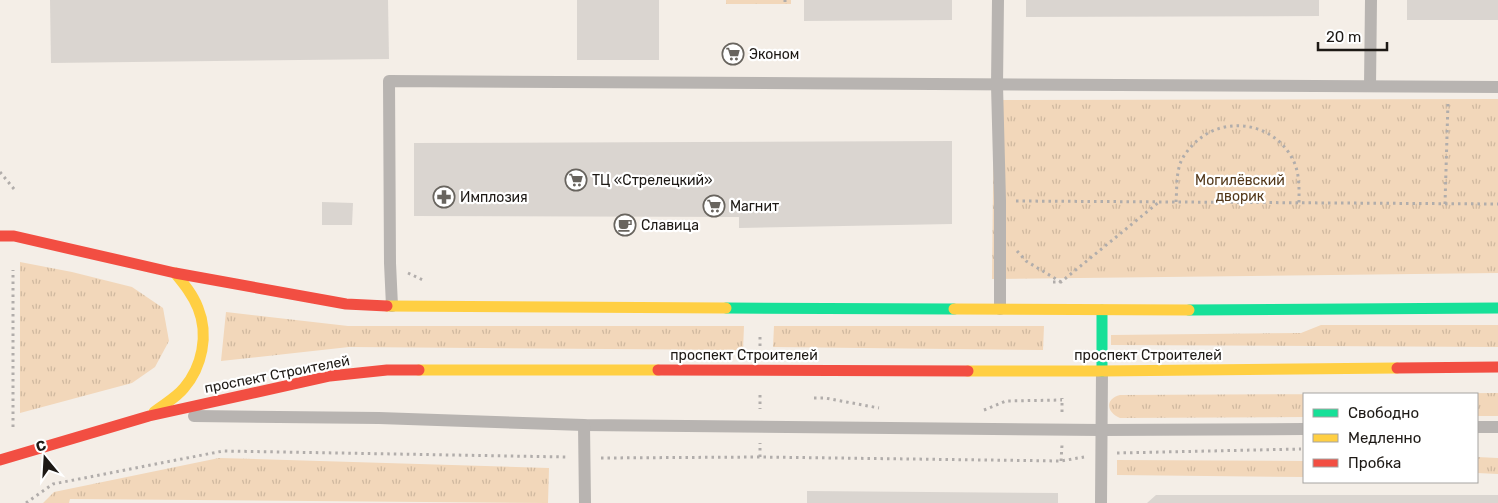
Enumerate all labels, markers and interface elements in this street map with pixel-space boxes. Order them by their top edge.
scale bar [1318,20,1387,52]
text: 20 m [1326,28,1361,46]
supermarket icon: Эконом [721,42,745,66]
place label: Эконом [749,46,799,63]
supermarket icon: ТЦ «Стрелецкий» [564,168,588,192]
place label: ТЦ «Стрелецкий» [592,172,713,189]
park label: Могилёвский дворик [1195,172,1285,205]
pharmacy icon: Имплозия [432,185,456,209]
place label: Имплозия [460,189,528,206]
supermarket icon: Магнит [702,194,726,218]
place label: Магнит [730,198,779,215]
cafe icon: Славица [613,213,637,237]
place label: Славица [641,217,699,234]
street label: проспект Строителей [670,347,818,364]
street label: проспект Строителей [1074,347,1222,364]
street label: проспект Строителей [203,352,351,397]
legend [1303,393,1478,483]
text: Свободно [1348,404,1419,422]
text: Медленно [1348,429,1421,447]
north arrow [20,433,70,483]
text: С [34,436,49,456]
text: Пробка [1348,454,1401,472]

